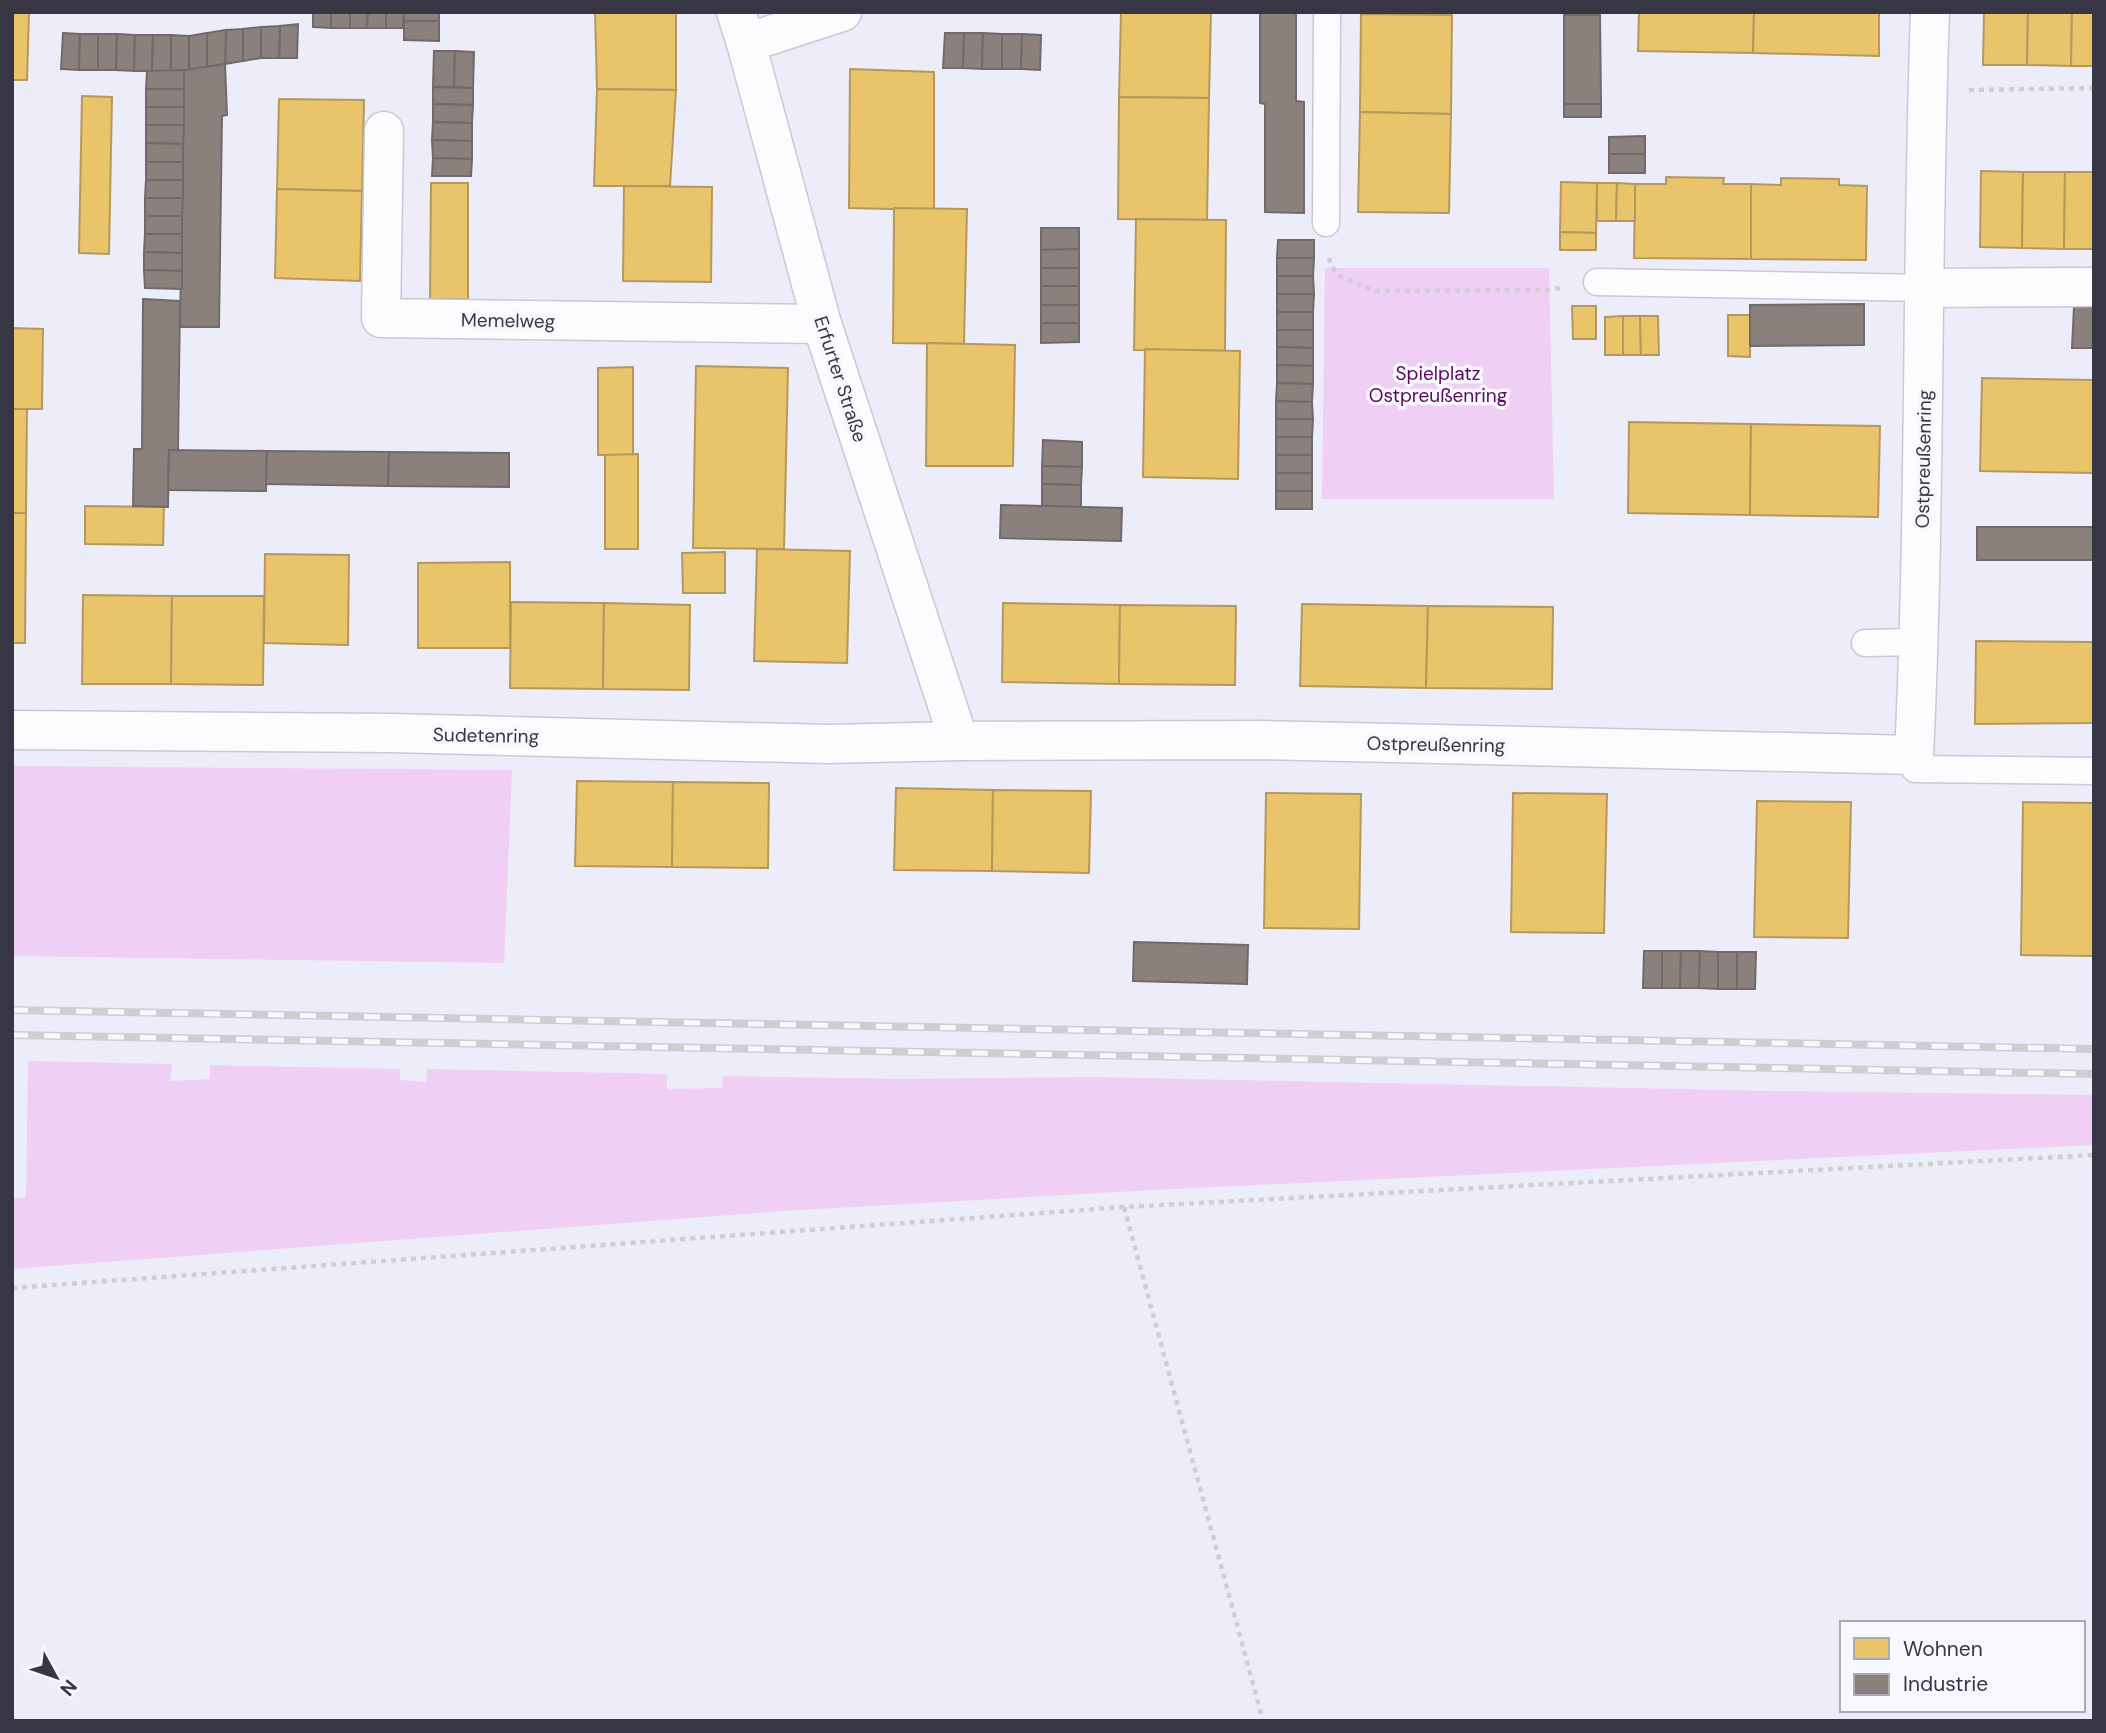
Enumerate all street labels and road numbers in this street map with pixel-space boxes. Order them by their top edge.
street label: Memelweg [461,307,556,334]
street label: Erfurter Straße [808,313,873,445]
street label: Ostpreußenring [1910,389,1937,529]
street label: Sudetenring [433,722,540,749]
street label: Ostpreußenring [1366,731,1506,758]

